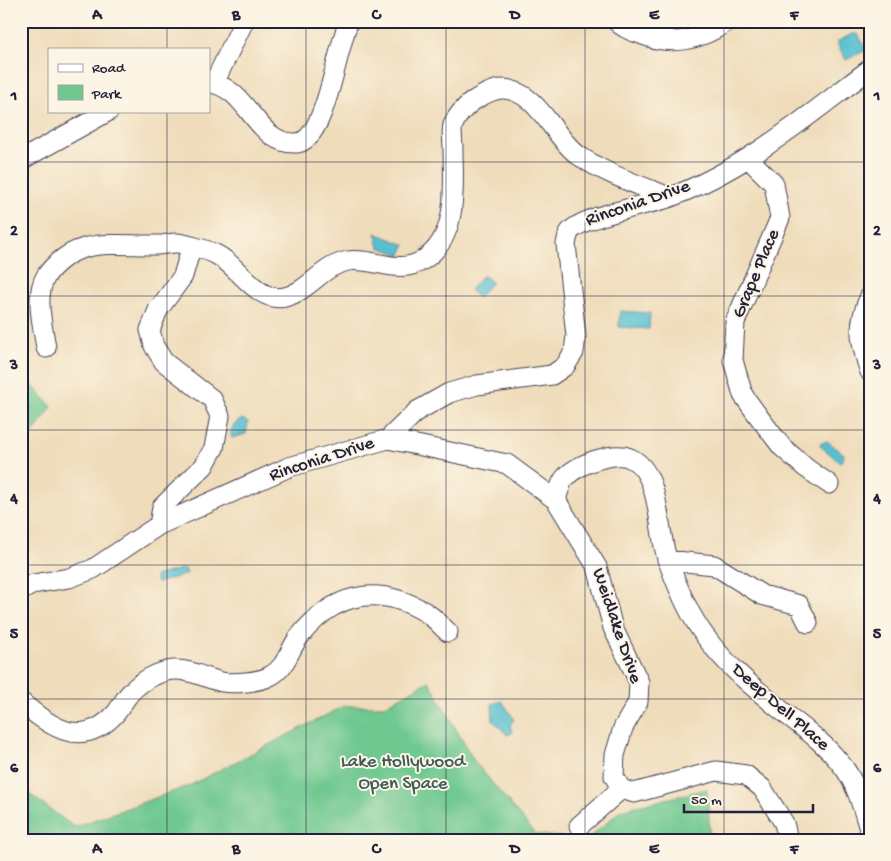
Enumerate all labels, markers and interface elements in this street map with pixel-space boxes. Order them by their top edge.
text: A [91,7,103,26]
text: B [231,7,241,26]
text: C [371,7,382,26]
text: D [508,7,521,26]
text: E [649,7,660,26]
text: F [789,7,800,26]
legend [48,48,210,112]
text: Road [92,60,126,78]
text: Park [91,86,122,104]
text: 1 [10,88,17,107]
text: 1 [873,88,880,107]
street label: Rinconia Drive [583,175,693,233]
text: 2 [10,223,18,242]
text: 2 [873,223,881,242]
street label: Grape Place [728,226,786,322]
text: 3 [9,357,18,376]
text: 3 [872,357,881,376]
street label: Rinconia Drive [267,432,378,488]
text: 4 [9,491,18,510]
text: 4 [872,491,881,510]
street label: Weidlake Drive [586,565,646,687]
text: 5 [10,626,19,645]
text: 5 [873,626,882,645]
street label: Deep Dell Place [725,658,834,757]
park label: Lake Hollywood Open Space [341,751,467,796]
text: 6 [10,760,19,779]
text: 6 [873,760,882,779]
scale bar [684,781,812,813]
text: 50 m [691,792,722,810]
text: A [91,841,103,860]
text: B [231,841,241,860]
text: C [371,841,382,860]
text: D [508,841,521,860]
text: E [649,841,660,860]
text: F [789,841,800,860]

